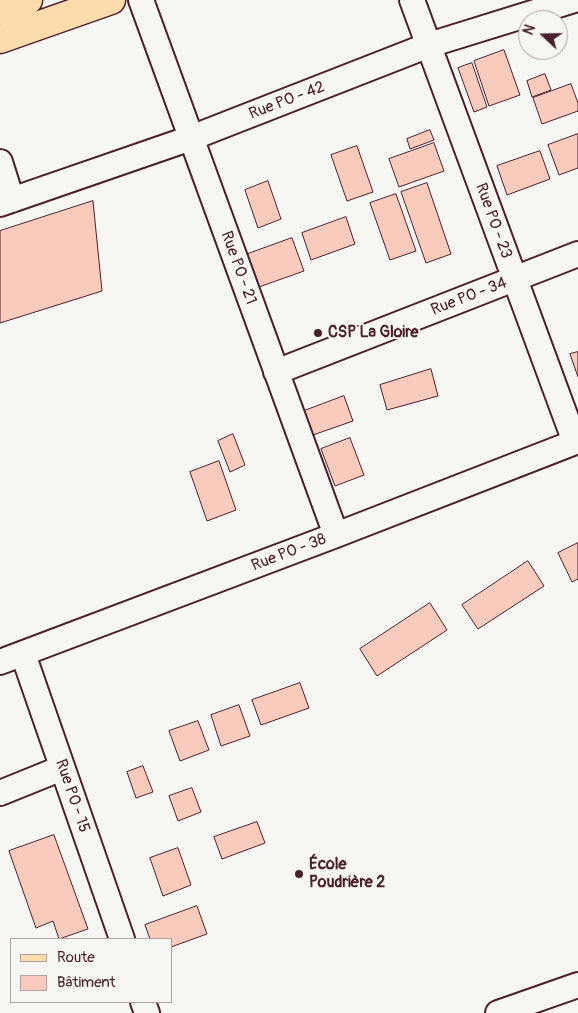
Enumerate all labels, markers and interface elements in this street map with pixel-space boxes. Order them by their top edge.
north arrow [518,10,568,60]
text: N [520,22,539,37]
street label: Rue PO - 42 [246,78,328,124]
street label: Rue PO - 23 [471,181,515,261]
street label: Rue PO - 21 [216,229,260,307]
street label: Rue PO - 34 [428,274,510,320]
place label: CSP La Gloire [328,323,418,343]
marker: CSP La Gloire [312,327,324,339]
street label: Rue PO - 38 [249,530,329,576]
street label: Rue PO - 15 [50,757,94,835]
place label: École Poudrière 2 [309,855,385,893]
marker: École Poudrière 2 [293,868,305,880]
legend [10,938,172,1003]
text: Route [57,948,95,967]
text: Bâtiment [57,973,116,992]

